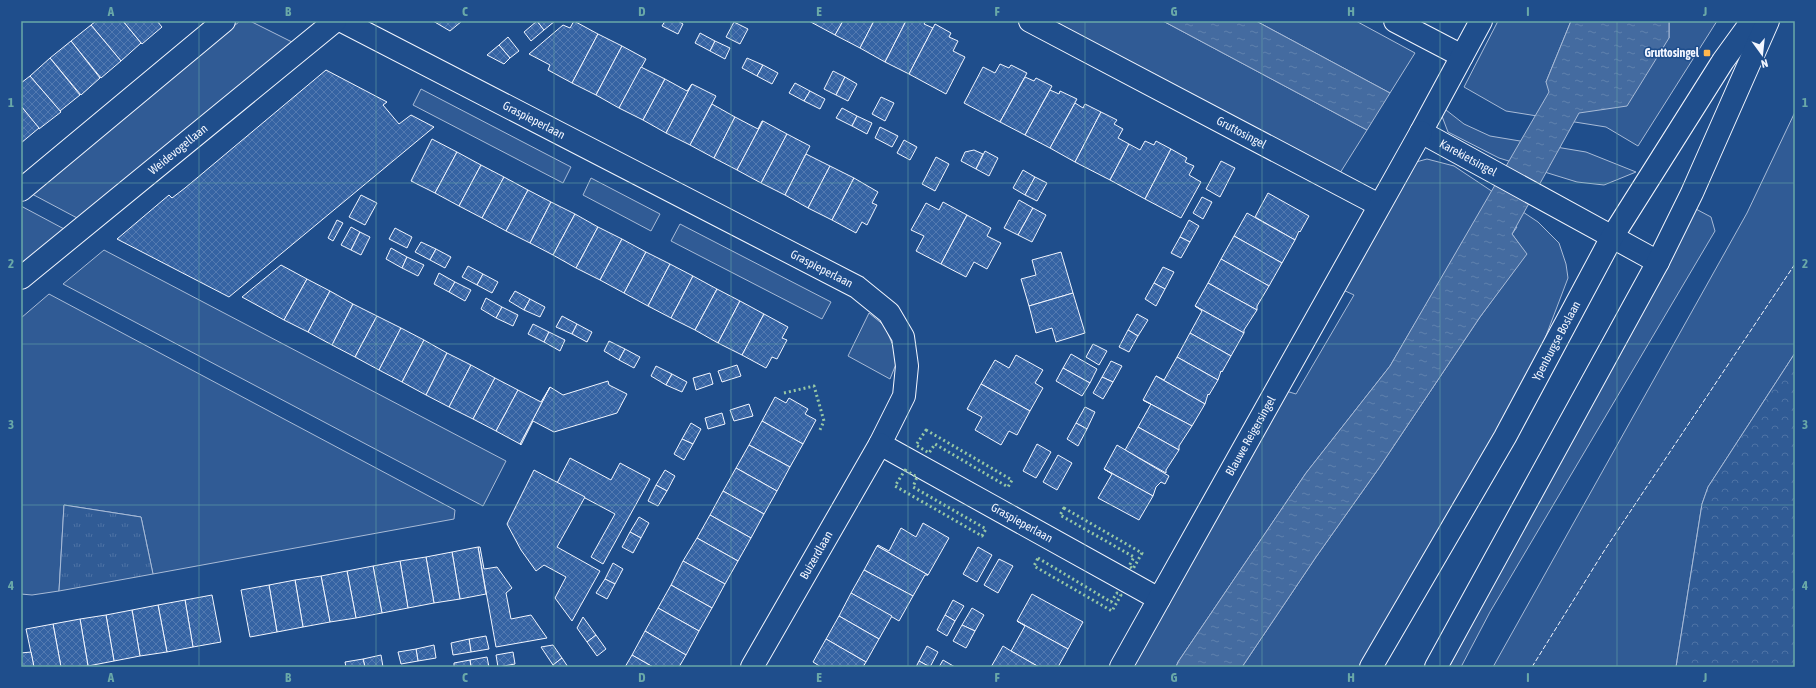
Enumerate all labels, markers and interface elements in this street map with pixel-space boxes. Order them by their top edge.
text: A [107,4,115,19]
text: B [285,4,292,19]
text: C [462,4,468,19]
text: D [638,4,646,19]
text: E [816,4,822,19]
text: F [994,4,1000,19]
text: G [1171,4,1178,19]
text: H [1347,4,1355,19]
text: I [1526,4,1530,19]
text: J [1702,4,1707,19]
north arrow [1742,34,1782,74]
place label: Gruttosingel [1645,46,1700,60]
marker: Gruttosingel [1702,48,1712,58]
text: N [1760,57,1769,70]
text: 1 [8,95,14,110]
text: 1 [1802,95,1808,110]
street label: Graspieperlaan [500,98,567,142]
street label: Gruttosingel [1214,114,1270,152]
street label: Weidevogellaan [146,121,210,178]
street label: Karekietsingel [1437,137,1500,180]
street label: Graspieperlaan [788,247,855,291]
text: 2 [8,256,14,271]
text: 2 [1802,256,1808,271]
street label: Ypenburgse Boslaan [1529,299,1583,384]
street label: Blauwe Reigersingel [1223,393,1279,478]
text: 3 [8,417,14,432]
text: 3 [1802,417,1808,432]
street label: Graspieperlaan [989,500,1055,546]
street label: Buizerdlaan [797,528,836,582]
text: 4 [7,578,14,593]
text: 4 [1801,578,1808,593]
text: A [107,670,115,685]
text: B [285,670,292,685]
text: C [462,670,468,685]
text: D [638,670,646,685]
text: E [816,670,822,685]
text: F [994,670,1000,685]
text: G [1171,670,1178,685]
text: H [1347,670,1355,685]
text: I [1526,670,1530,685]
text: J [1702,670,1707,685]

